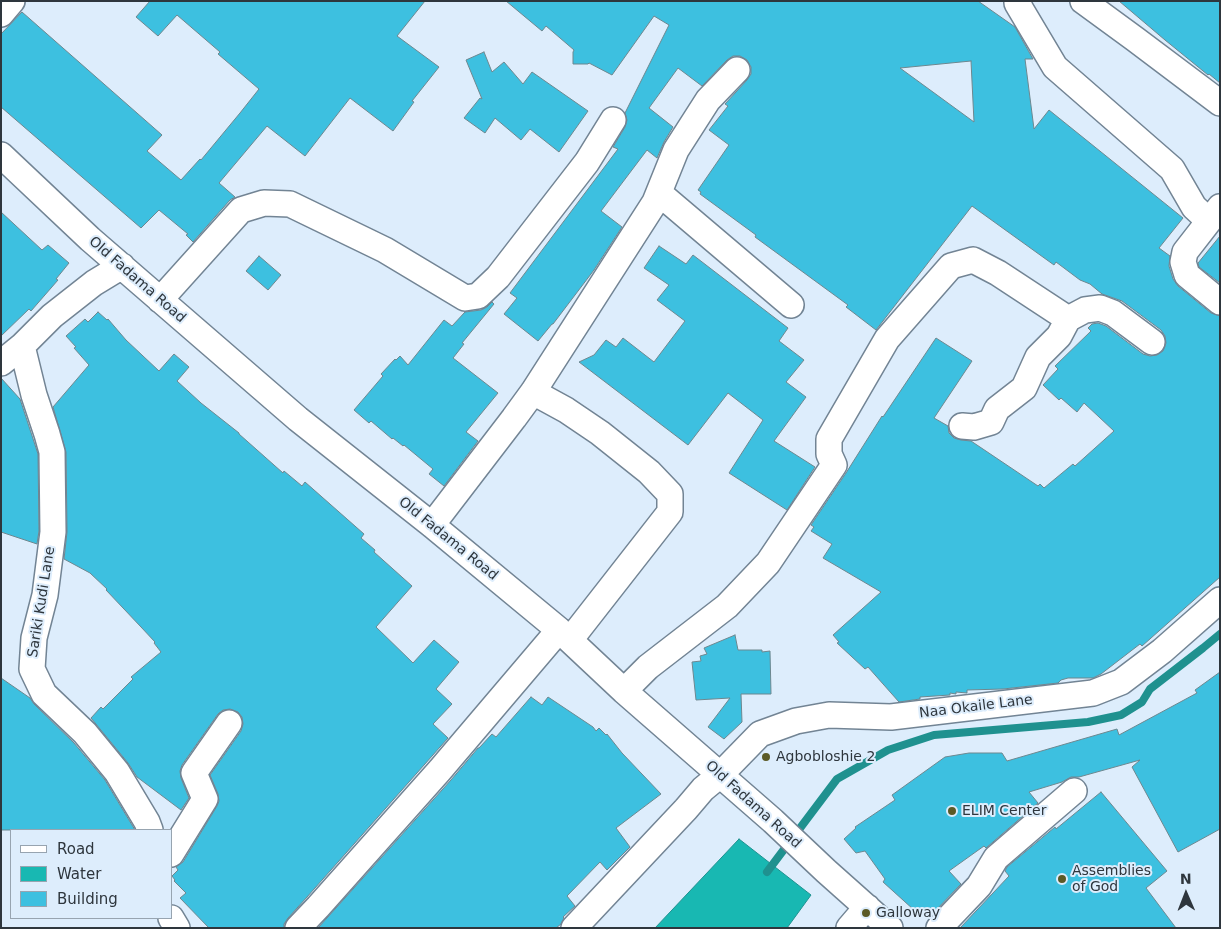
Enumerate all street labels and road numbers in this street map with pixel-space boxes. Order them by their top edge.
street label: Old Fadama Road [85,233,189,327]
street label: Old Fadama Road [395,494,501,584]
street label: Sariki Kudi Lane [25,545,59,659]
street label: Naa Okaile Lane [918,692,1034,722]
street label: Old Fadama Road [702,758,804,852]

